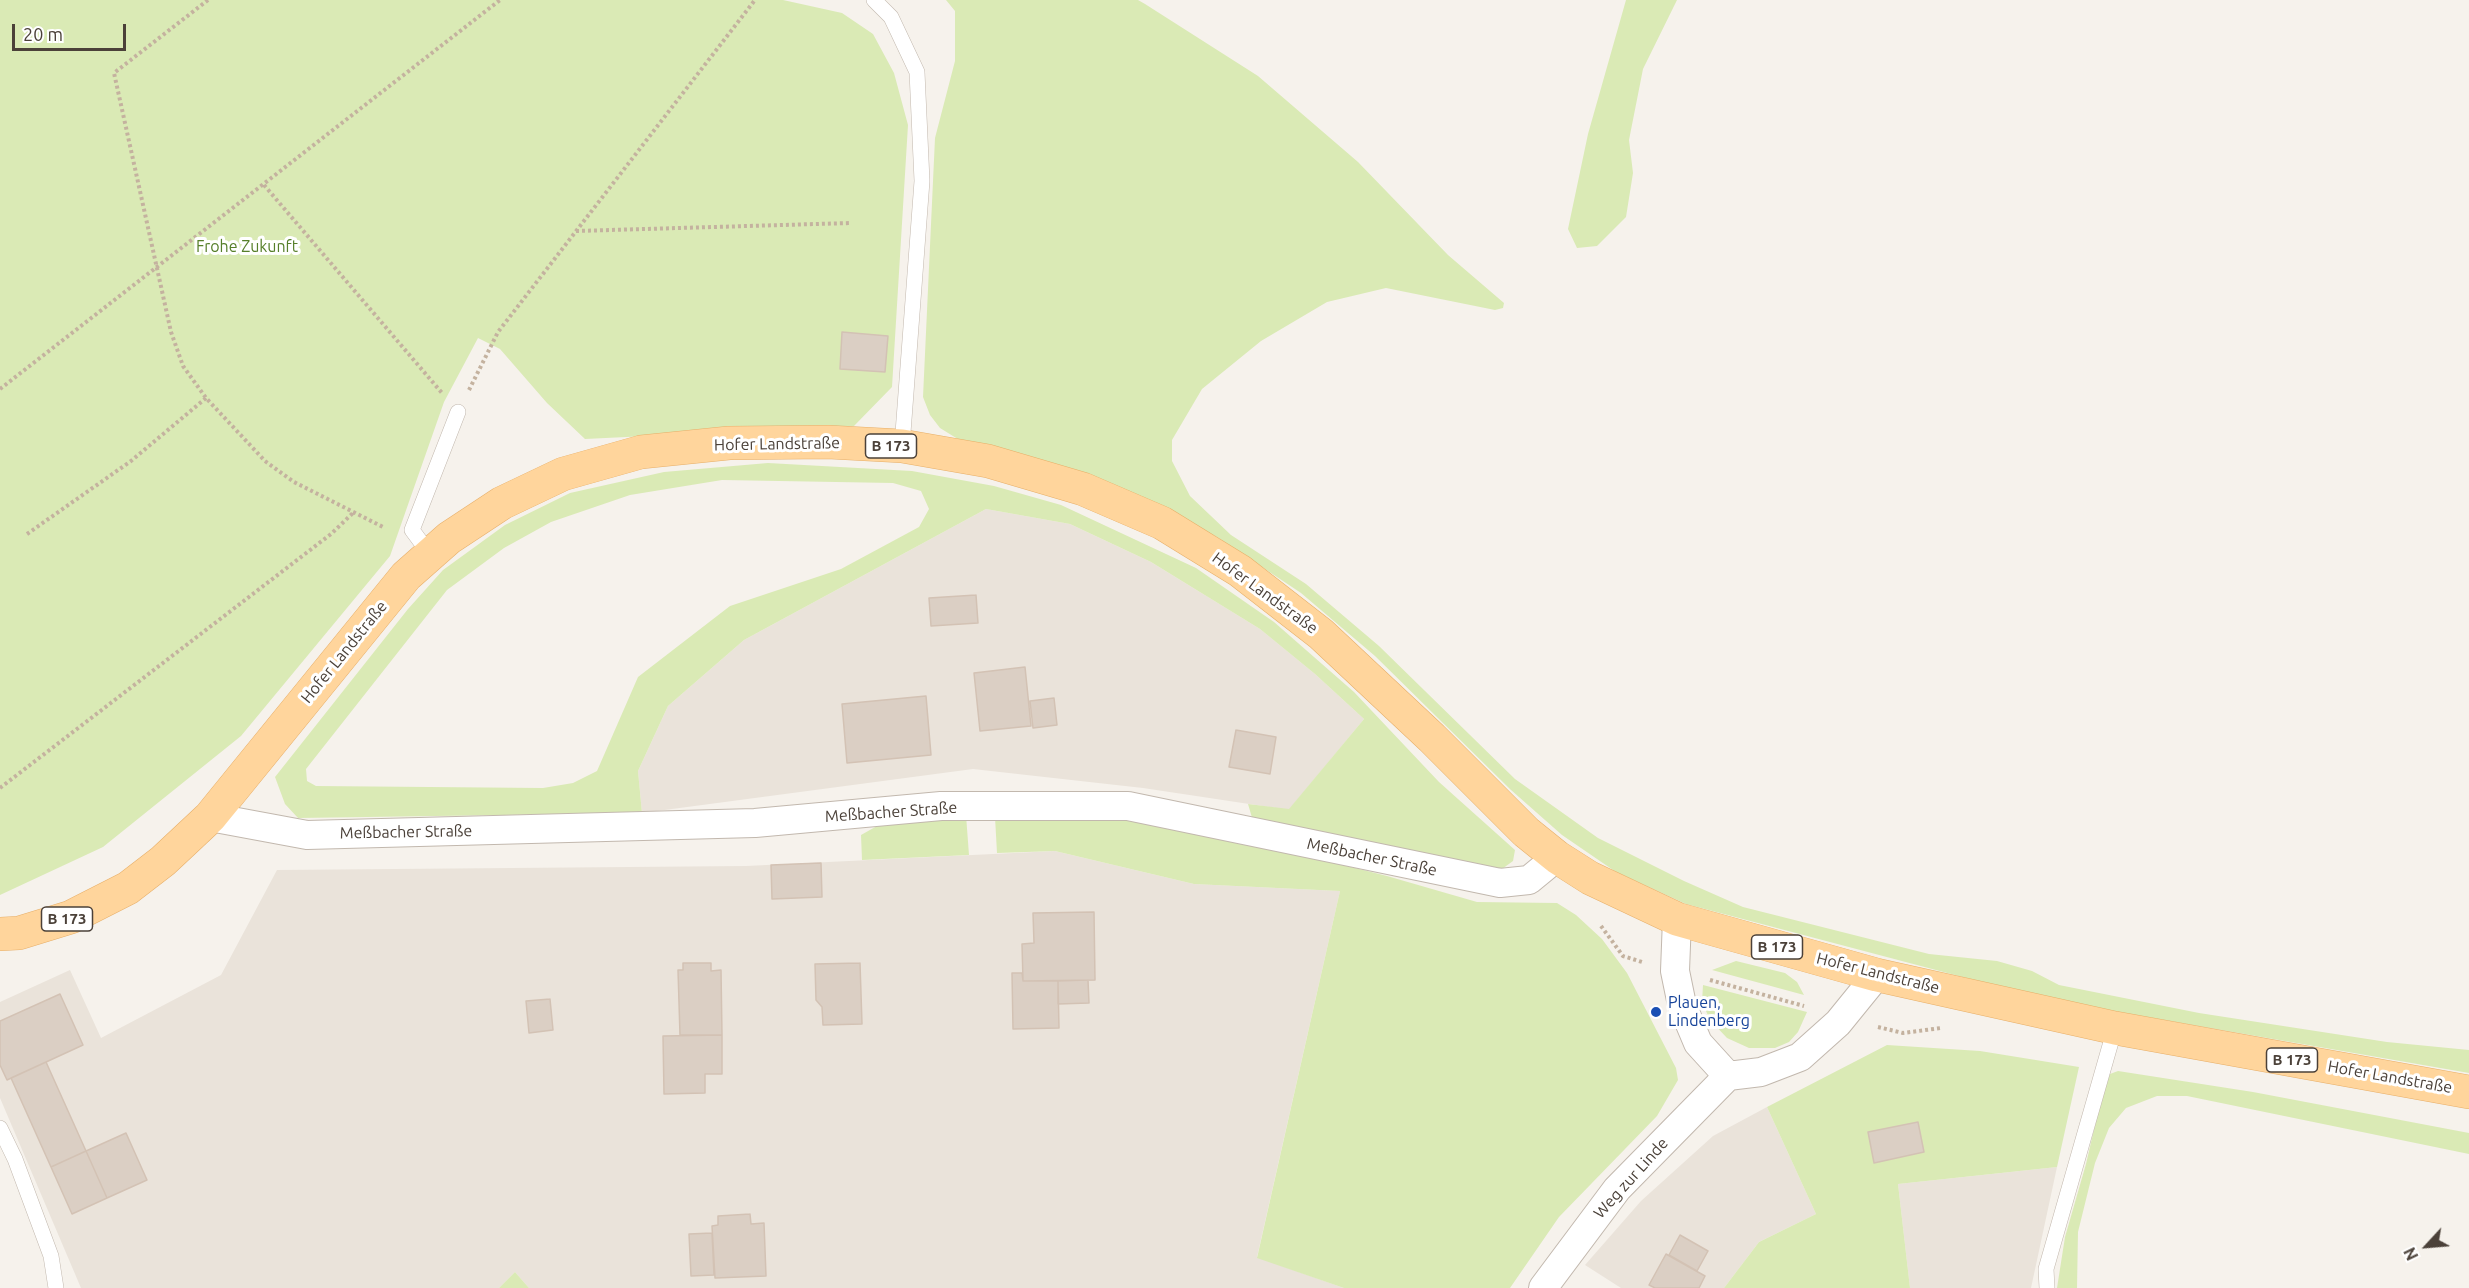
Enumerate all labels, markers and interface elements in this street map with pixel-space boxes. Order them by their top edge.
scale bar [15,12,129,50]
text: 20 m [23,24,63,44]
park label: Frohe Zukunft [196,237,298,257]
street label: Hofer Landstraße [714,433,840,455]
road number: B 173 [866,434,916,458]
street label: Hofer Landstraße [1208,548,1322,638]
street label: Hofer Landstraße [297,597,391,707]
street label: Meßbacher Straße [824,798,958,826]
street label: Meßbacher Straße [340,821,472,843]
street label: Meßbacher Straße [1305,834,1439,880]
road number: B 173 [42,907,92,931]
road number: B 173 [1752,935,1802,959]
street label: Hofer Landstraße [1815,948,1941,998]
place label: Plauen, Lindenberg [1668,993,1750,1031]
marker: Plauen, Lindenberg [1649,1005,1663,1019]
road number: B 173 [2266,1048,2318,1072]
street label: Hofer Landstraße [2326,1057,2454,1097]
street label: Weg zur Linde [1590,1134,1672,1222]
north arrow [2397,1216,2457,1276]
text: N [2400,1245,2422,1263]

